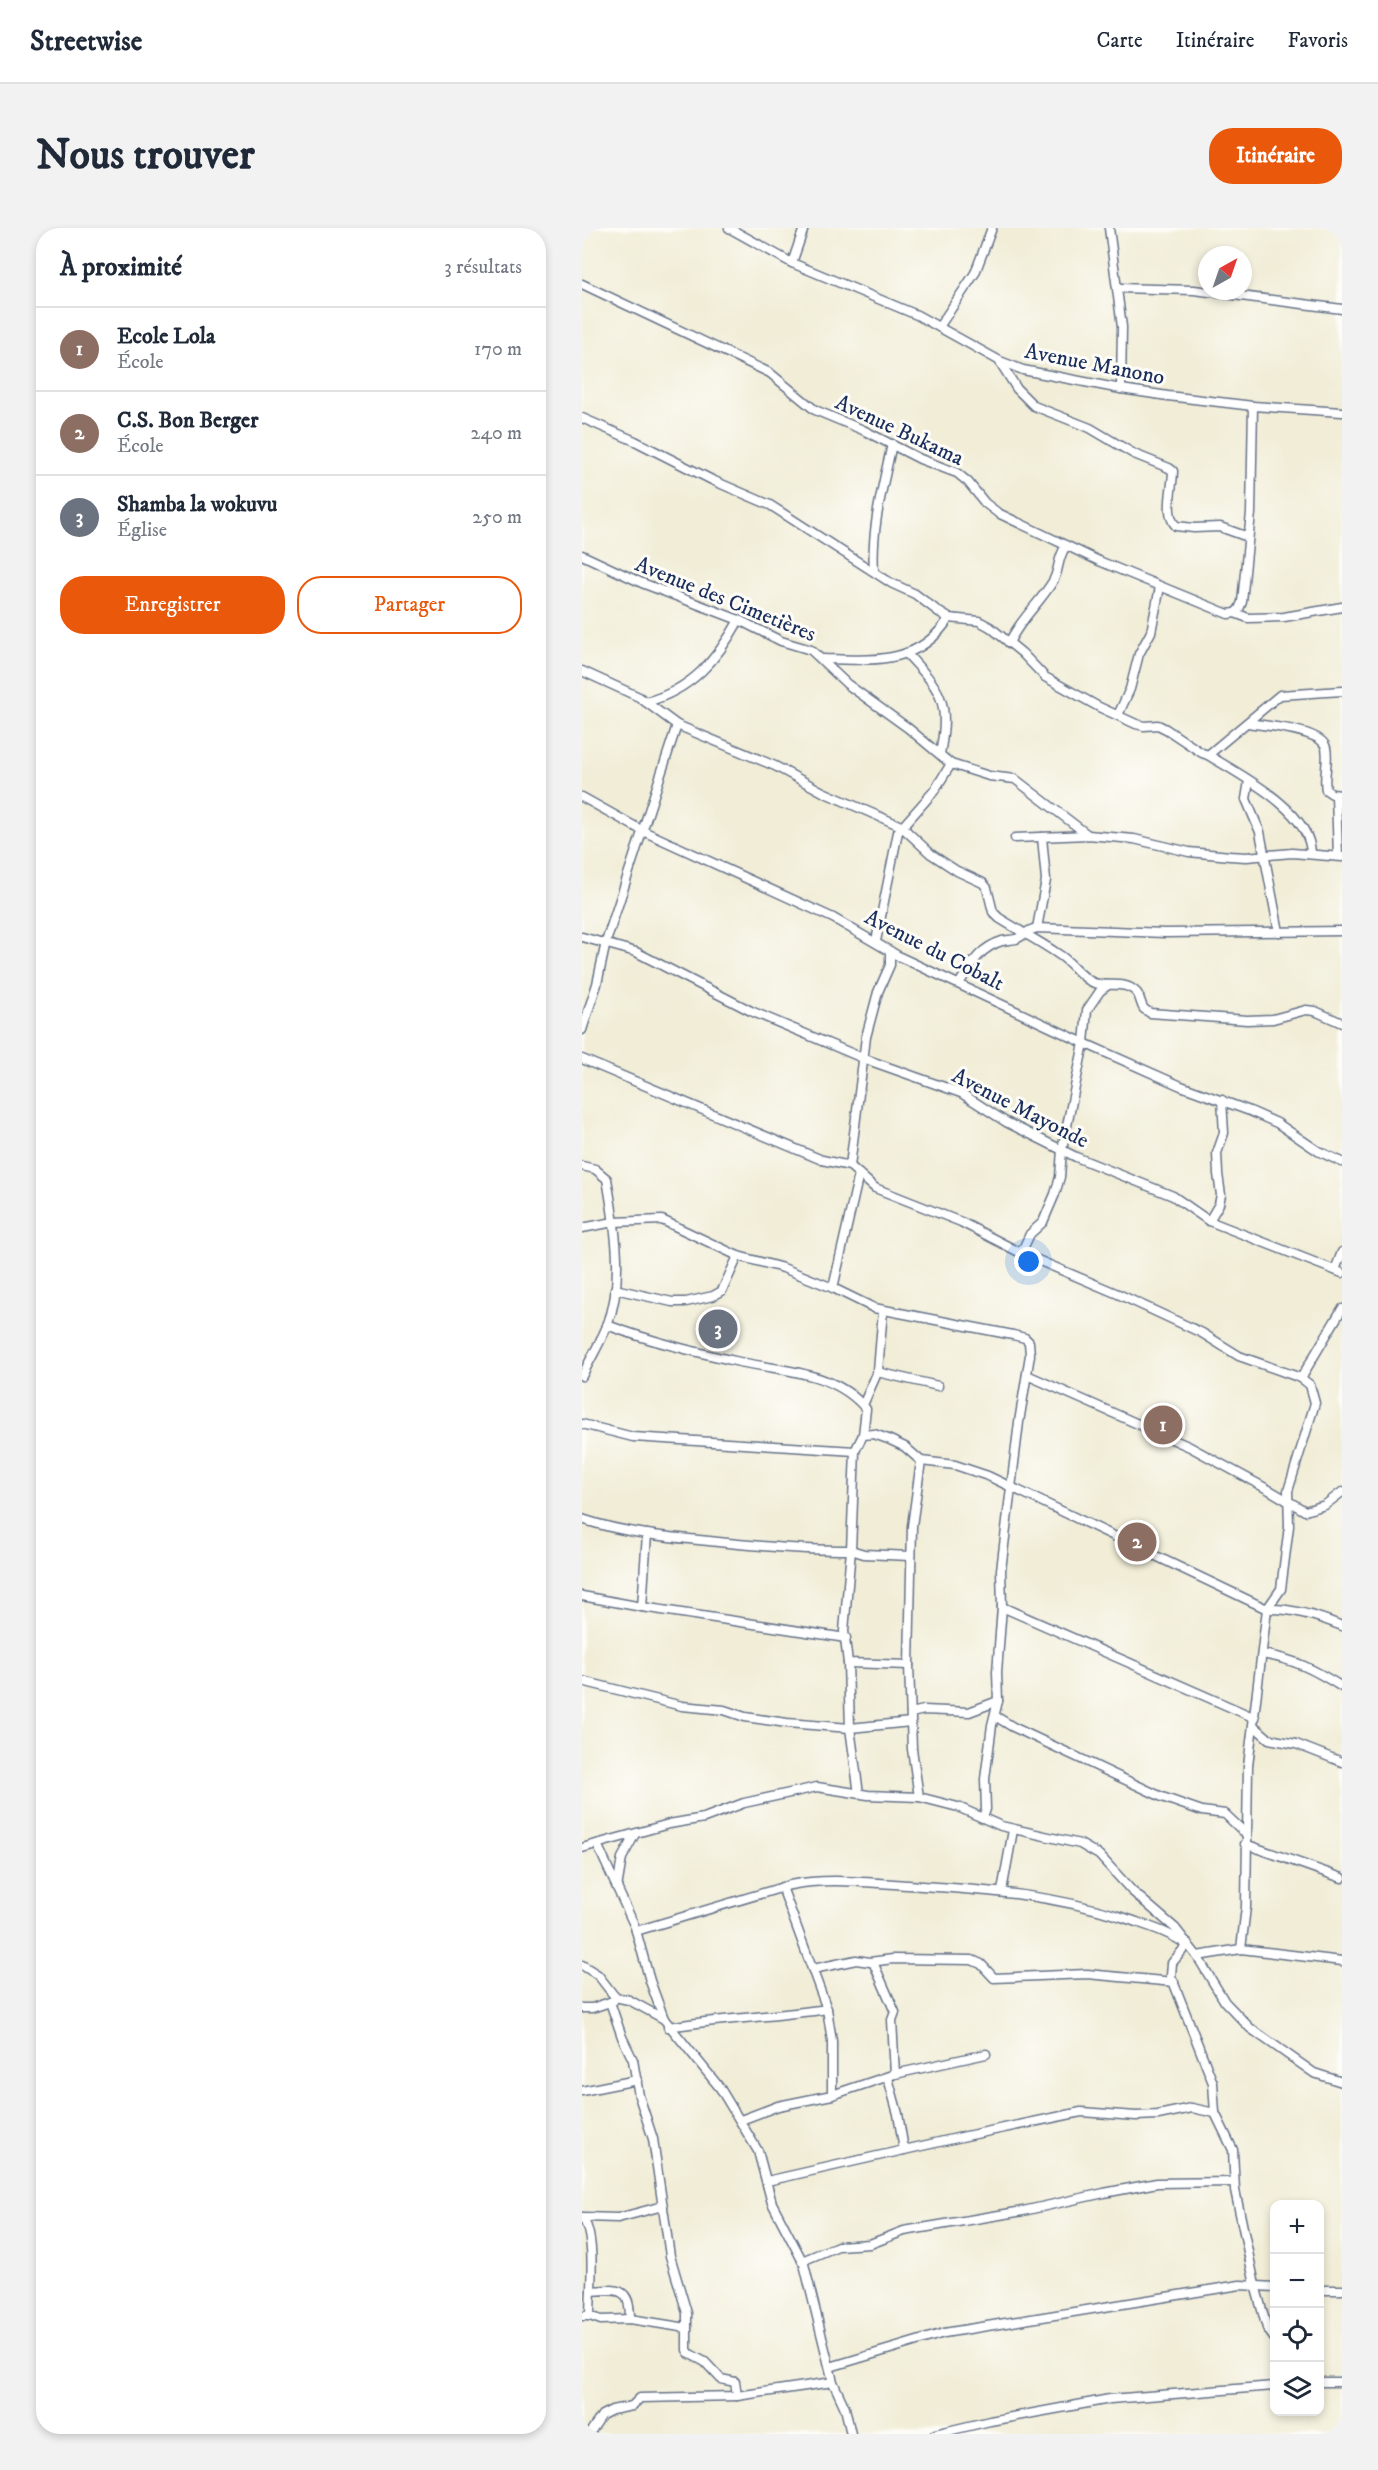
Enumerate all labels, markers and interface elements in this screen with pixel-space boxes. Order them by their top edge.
text: Streetwise [30,24,142,59]
text: Carte [1097,28,1143,54]
text: Itinéraire [1176,28,1254,54]
text: Favoris [1287,28,1348,54]
button: Itinéraire [1209,128,1342,184]
text: Nous trouver [36,130,255,182]
north arrow [1198,246,1252,300]
text: À proximité [60,251,182,284]
text: 3 résultats [444,255,522,280]
text: Ecole Lola [117,323,215,350]
text: 1 [76,337,83,362]
text: 170 m [474,337,522,362]
street label: Avenue Manono [1023,338,1167,391]
text: École [117,350,164,375]
street label: Avenue Bukama [831,389,969,472]
text: C.S. Bon Berger [117,407,258,434]
text: 2 [75,421,84,446]
text: 240 m [471,421,522,446]
text: École [117,434,164,459]
text: Shamba la wokuvu [117,491,277,518]
text: 3 [76,505,83,530]
text: 250 m [472,505,522,530]
text: Église [117,518,167,543]
street label: Avenue des Cimetières [631,551,820,648]
button: Enregistrer [60,576,285,634]
button: Partager [297,576,522,634]
street label: Avenue du Cobalt [860,904,1009,997]
street label: Avenue Mayonde [947,1062,1093,1154]
your location [1014,1247,1043,1276]
pin: 3 [698,1306,738,1352]
pin: 1 [1144,1402,1182,1448]
pin: 2 [1118,1520,1156,1564]
map controls [1270,2200,1324,2416]
button: + [1270,2200,1324,2254]
button: − [1270,2254,1324,2308]
button: locate [1270,2308,1324,2362]
button: layers [1270,2362,1324,2416]

